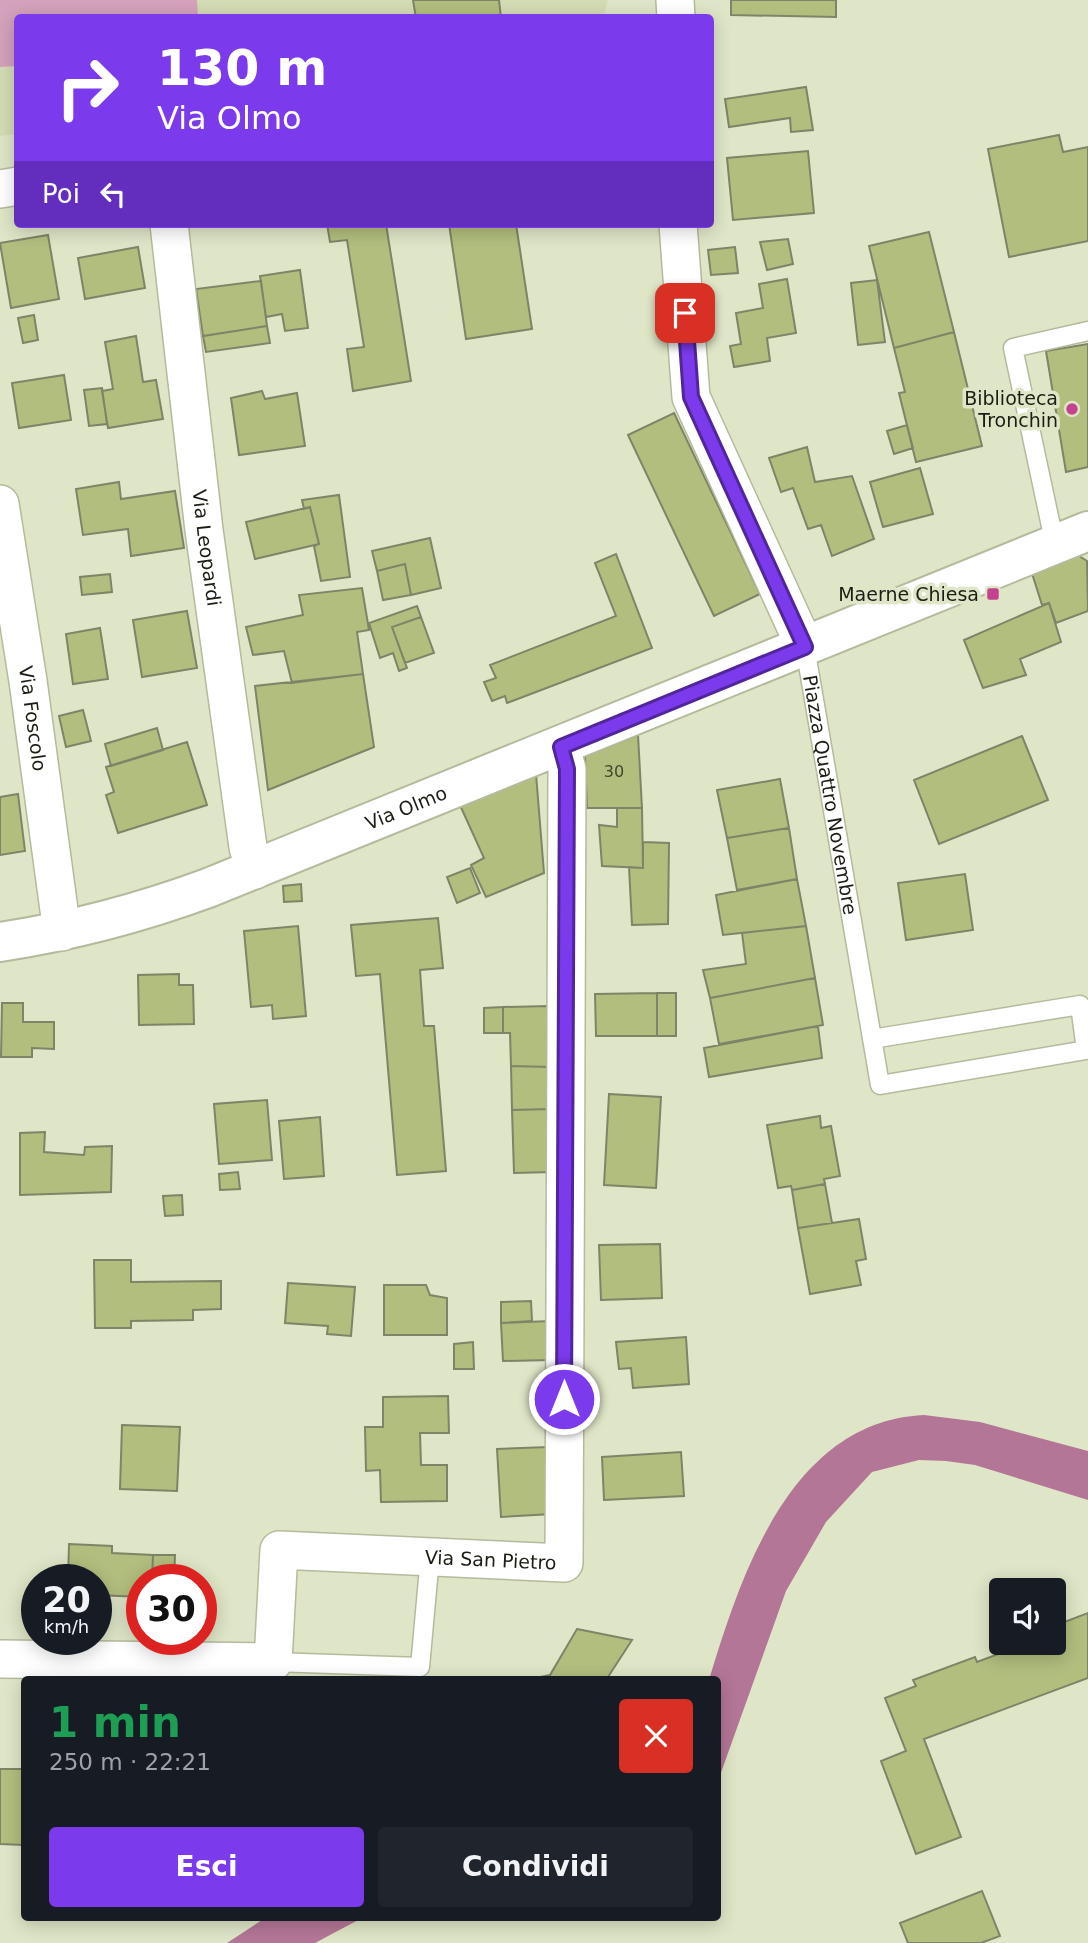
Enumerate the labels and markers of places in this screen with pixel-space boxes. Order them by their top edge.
pin [655,283,715,343]
place label: Biblioteca Tronchin [964,387,1058,431]
marker: Biblioteca Tronchin [1064,401,1080,417]
place label: Maerne Chiesa [838,583,979,605]
marker: Maerne Chiesa [985,586,1001,602]

